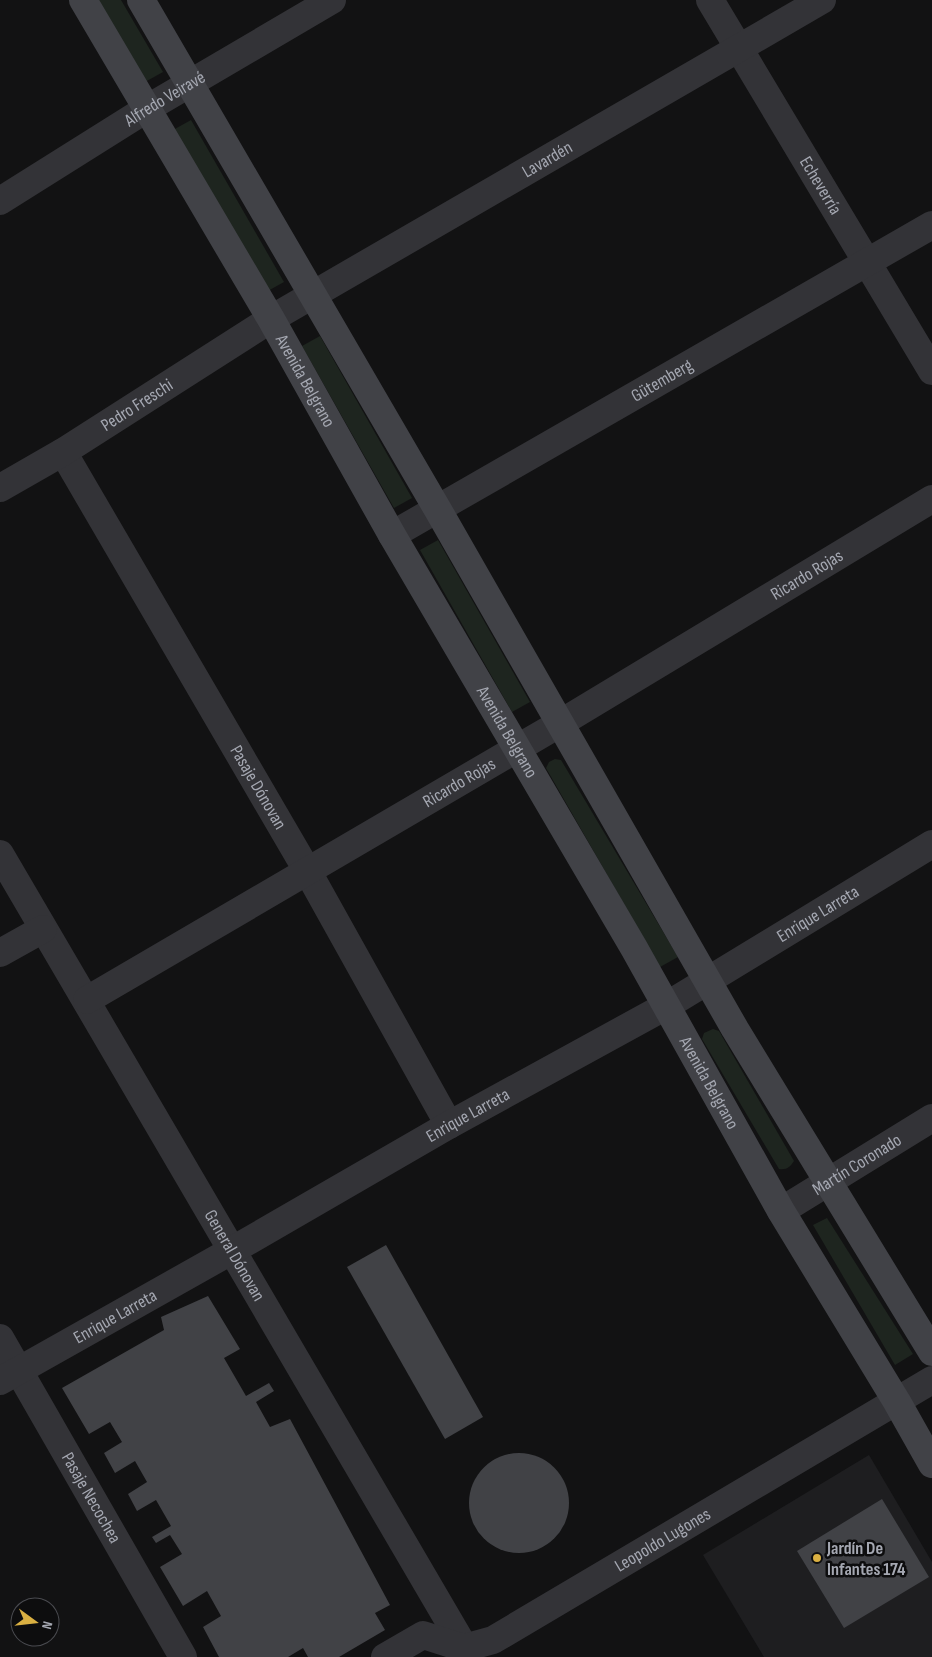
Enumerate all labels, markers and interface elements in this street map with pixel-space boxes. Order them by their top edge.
street label: Alfredo Veiravé [120,66,209,131]
street label: Lavardén [518,136,576,182]
street label: Echeverría [795,152,846,218]
street label: Avenida Belgrano [271,330,340,431]
street label: Gütemberg [627,354,696,406]
street label: Pedro Freschi [97,374,177,436]
street label: Ricardo Rojas [767,545,847,604]
street label: Avenida Belgrano [472,681,542,782]
street label: Pasaje Dónovan [226,741,291,833]
street label: Ricardo Rojas [419,753,499,812]
street label: Enrique Larreta [773,881,863,946]
street label: Avenida Belgrano [675,1032,744,1133]
street label: Enrique Larreta [422,1083,513,1147]
street label: Martín Coronado [808,1129,905,1200]
street label: General Dónovan [200,1206,270,1305]
street label: Enrique Larreta [70,1285,160,1348]
street label: Pasaje Necochea [57,1448,126,1547]
street label: Leopoldo Lugones [611,1503,714,1576]
place label: Jardín De Infantes 174 [826,1538,906,1580]
marker: Jardín De Infantes 174 [811,1552,823,1564]
north arrow [10,1597,60,1647]
text: N [38,1619,56,1631]

